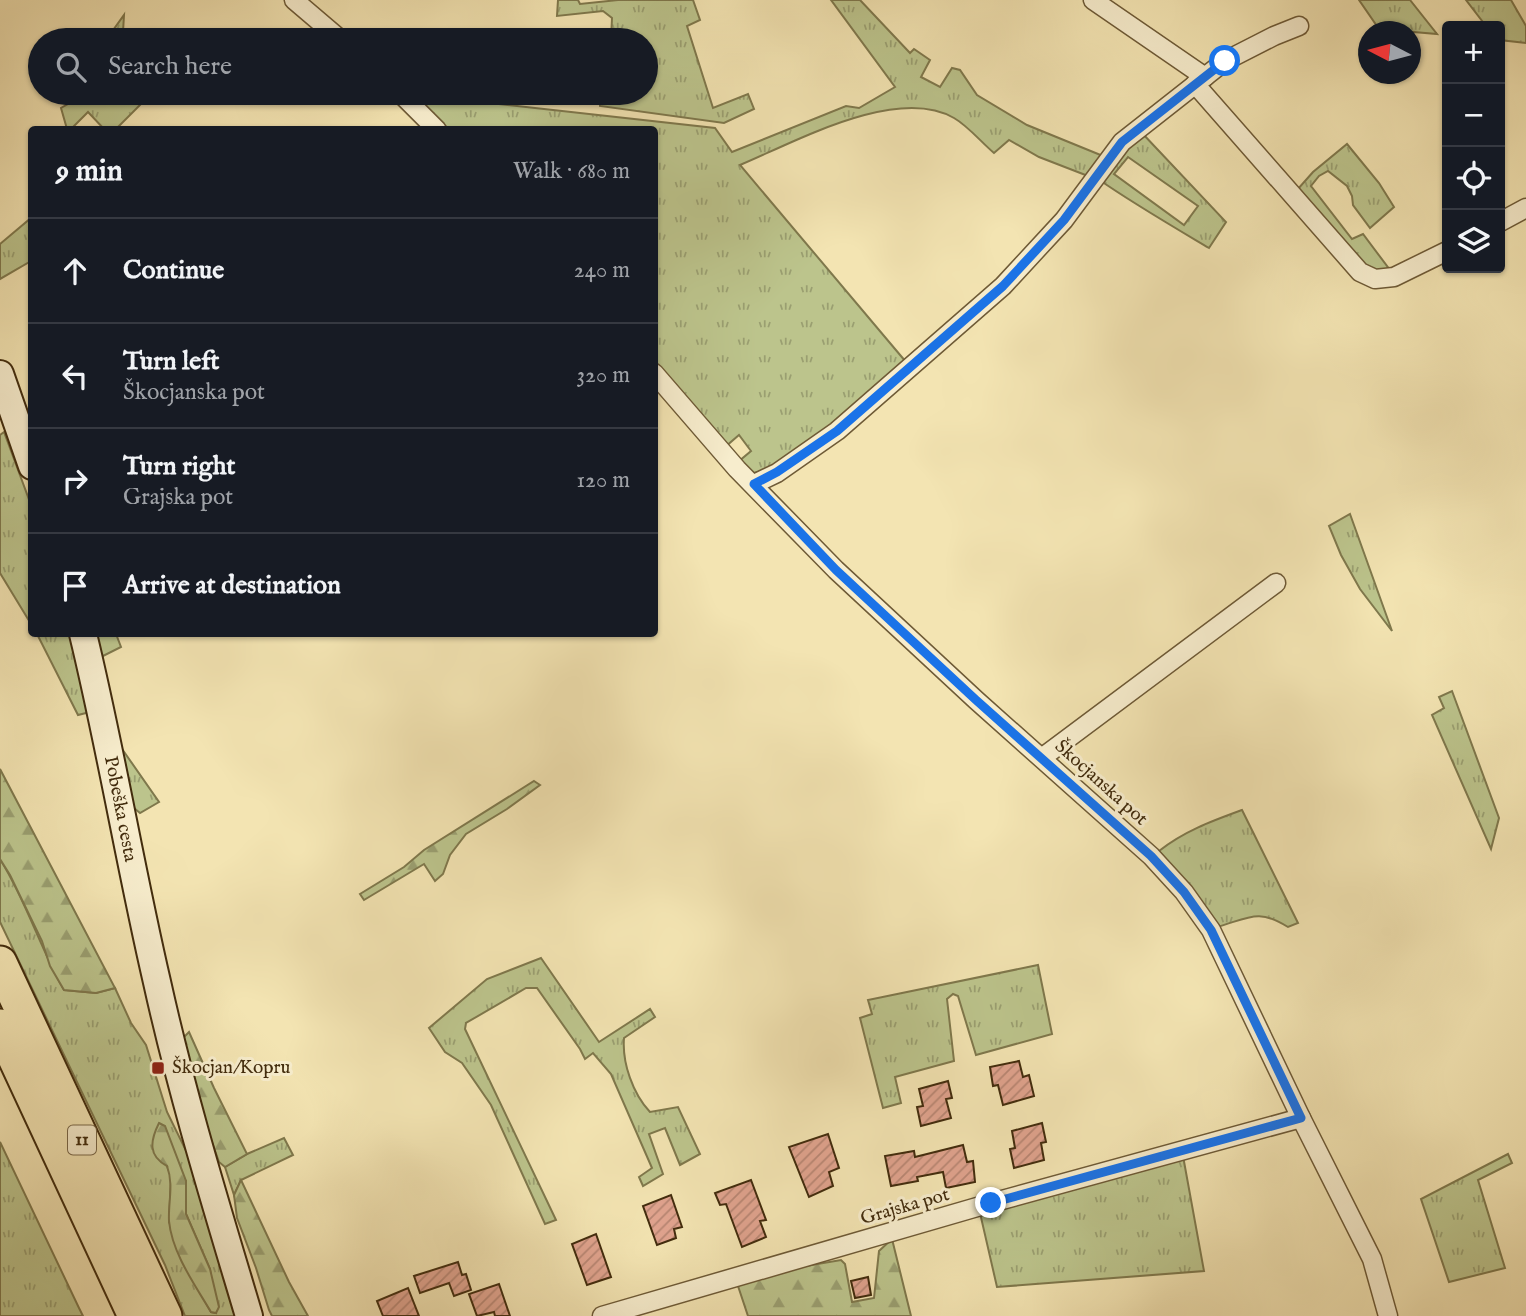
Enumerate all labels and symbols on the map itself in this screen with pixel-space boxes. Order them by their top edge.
north arrow [1358,21,1421,84]
route start [1209,45,1240,76]
street label: Škocjanska pot [1049,734,1154,831]
street label: Pobeška cesta [98,754,142,865]
place label: Škocjan/Kopru [172,1055,291,1080]
marker: Škocjan/Kopru [150,1060,166,1076]
road number: 11 [68,1126,96,1154]
street label: Grajska pot [858,1183,953,1231]
route end [975,1187,1006,1218]

